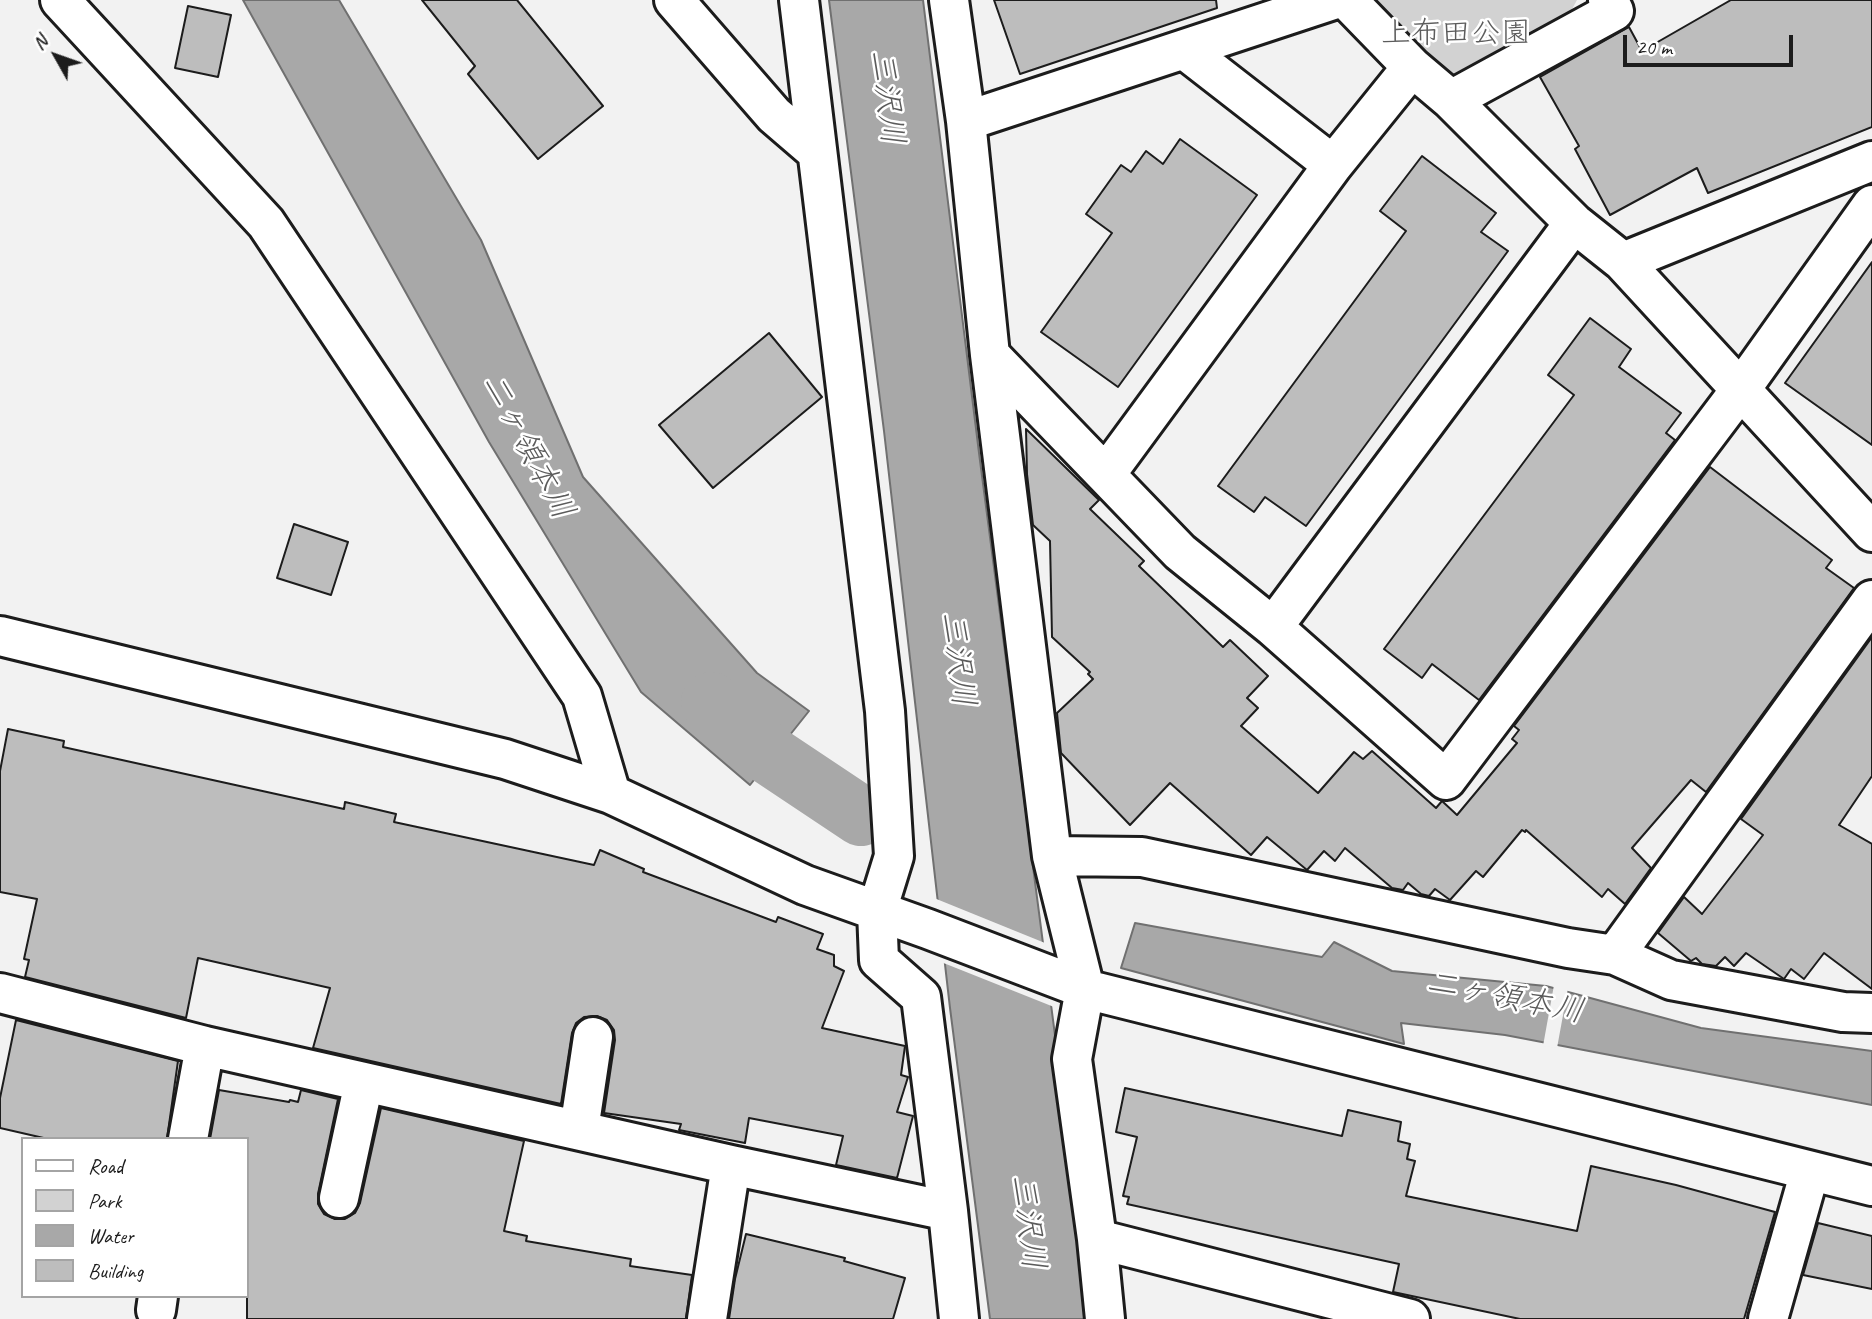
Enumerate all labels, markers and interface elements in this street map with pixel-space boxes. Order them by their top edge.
park label: 上布田公園 [1381,16,1531,52]
north arrow [21,21,91,91]
scale bar [1627,21,1797,65]
text: N [27,30,53,55]
text: 20 m [1636,34,1672,60]
water label: 三沢川 [861,47,911,147]
water label: 二ヶ領本川 [472,367,582,527]
water label: 三沢川 [932,609,982,709]
water label: 二ヶ領本川 [1423,964,1587,1032]
legend [21,1137,248,1298]
text: Road [88,1153,123,1179]
water label: 三沢川 [1002,1172,1052,1272]
text: Park [88,1188,121,1214]
text: Water [88,1223,134,1249]
text: Building [88,1258,143,1284]

